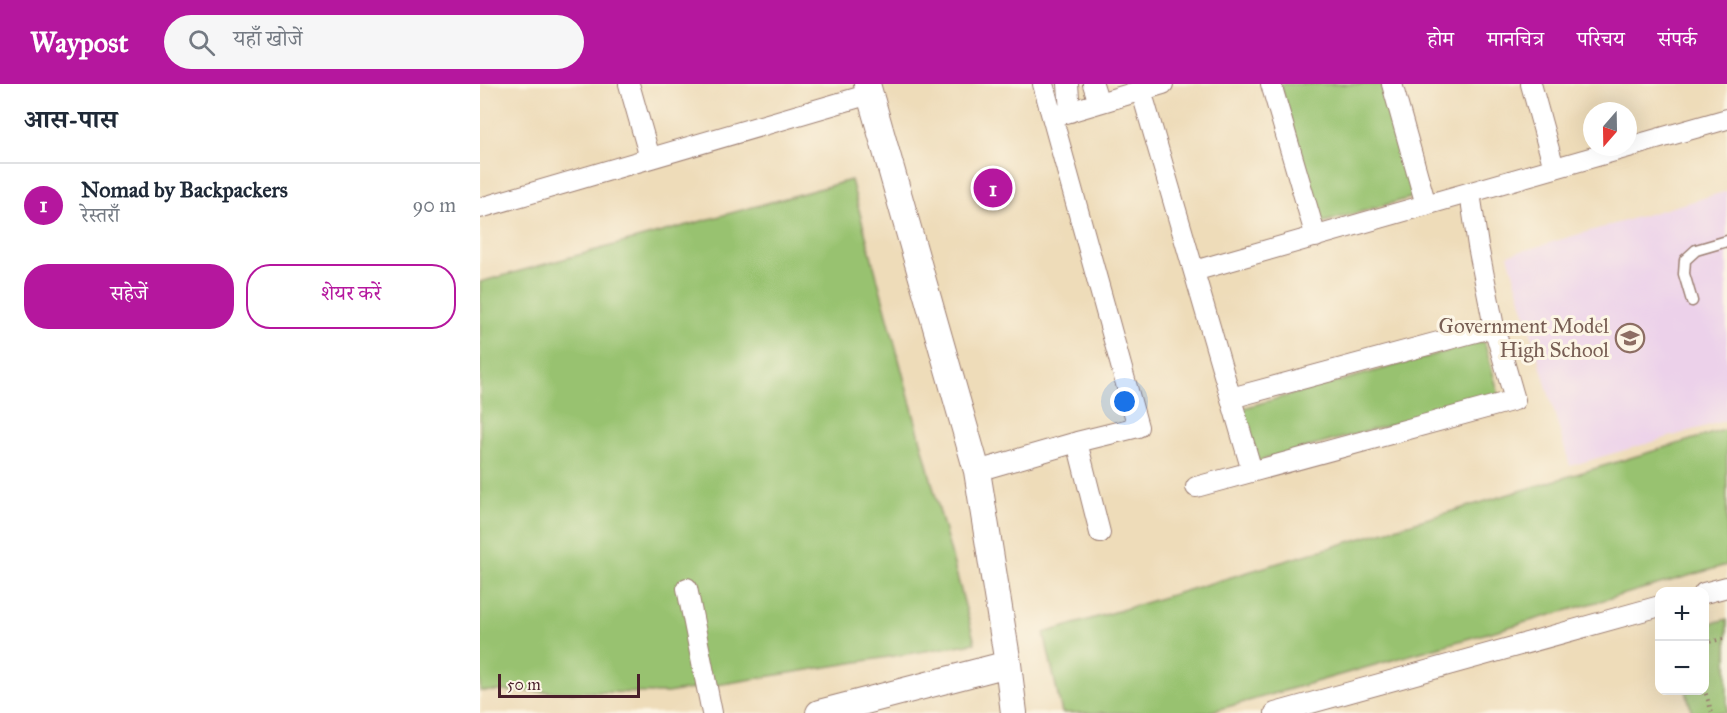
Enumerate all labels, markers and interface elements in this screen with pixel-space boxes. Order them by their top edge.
search box [164,15,584,69]
text: Waypost [30,25,128,60]
text: यहाँ खोजें [233,25,302,52]
icon: search [185,26,218,59]
text: होम [1427,26,1454,52]
text: मानचित्र [1487,26,1544,52]
text: परिचय [1577,26,1625,52]
text: संपर्क [1658,26,1697,52]
north arrow [1583,102,1637,156]
text: आस-पास [24,103,117,135]
pin: 1 [974,166,1012,210]
text: Nomad by Backpackers [81,176,288,203]
text: 1 [40,193,47,217]
text: 90 m [413,193,456,217]
text: रेस्तराँ [81,203,119,227]
button: सहेजें [24,264,234,329]
button: शेयर करें [246,264,456,329]
place label: Government Model High School [1439,313,1609,363]
school or university icon: Government Model High School [1614,322,1646,354]
your location [1110,387,1139,416]
map controls [1655,587,1709,695]
button: + [1655,587,1709,641]
button: − [1655,641,1709,695]
scale bar [498,671,640,698]
text: 50 m [507,675,541,694]

